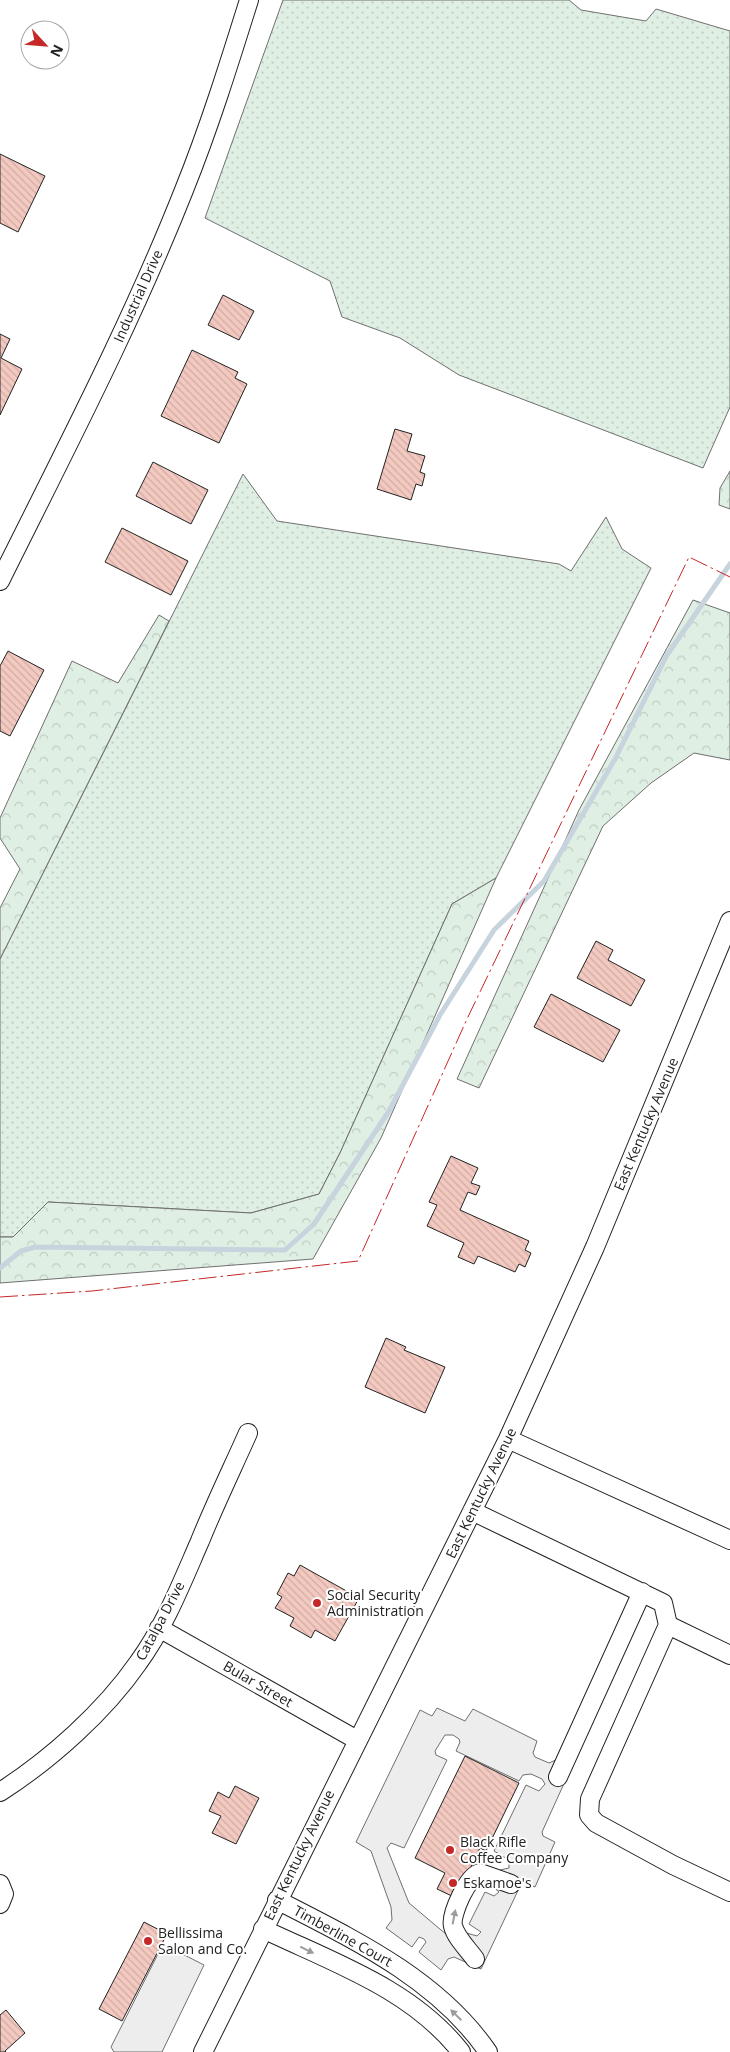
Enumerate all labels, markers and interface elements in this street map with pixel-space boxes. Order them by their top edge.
north arrow [20,20,70,70]
text: N [46,42,68,60]
street label: Industrial Drive [109,246,167,345]
street label: East Kentucky Avenue [609,1054,682,1193]
street label: East Kentucky Avenue [441,1424,520,1561]
street label: Catalpa Drive [131,1578,188,1664]
place label: Social Security Administration [327,1585,424,1620]
marker: Social Security Administration [311,1597,323,1609]
street label: Bular Street [220,1656,297,1711]
street label: East Kentucky Avenue [259,1786,338,1923]
place label: Black Rifle Coffee Company [460,1832,569,1867]
marker: Black Rifle Coffee Company [444,1844,456,1856]
place label: Eskamoe's [463,1873,532,1892]
marker: Eskamoe's [447,1877,459,1889]
street label: Timberline Court [291,1901,396,1971]
one-way arrow [451,1909,459,1925]
place label: Bellissima Salon and Co. [158,1923,247,1958]
marker: Bellissima Salon and Co. [142,1935,154,1947]
one-way arrow [300,1946,314,1954]
one-way arrow [450,2010,462,2022]

